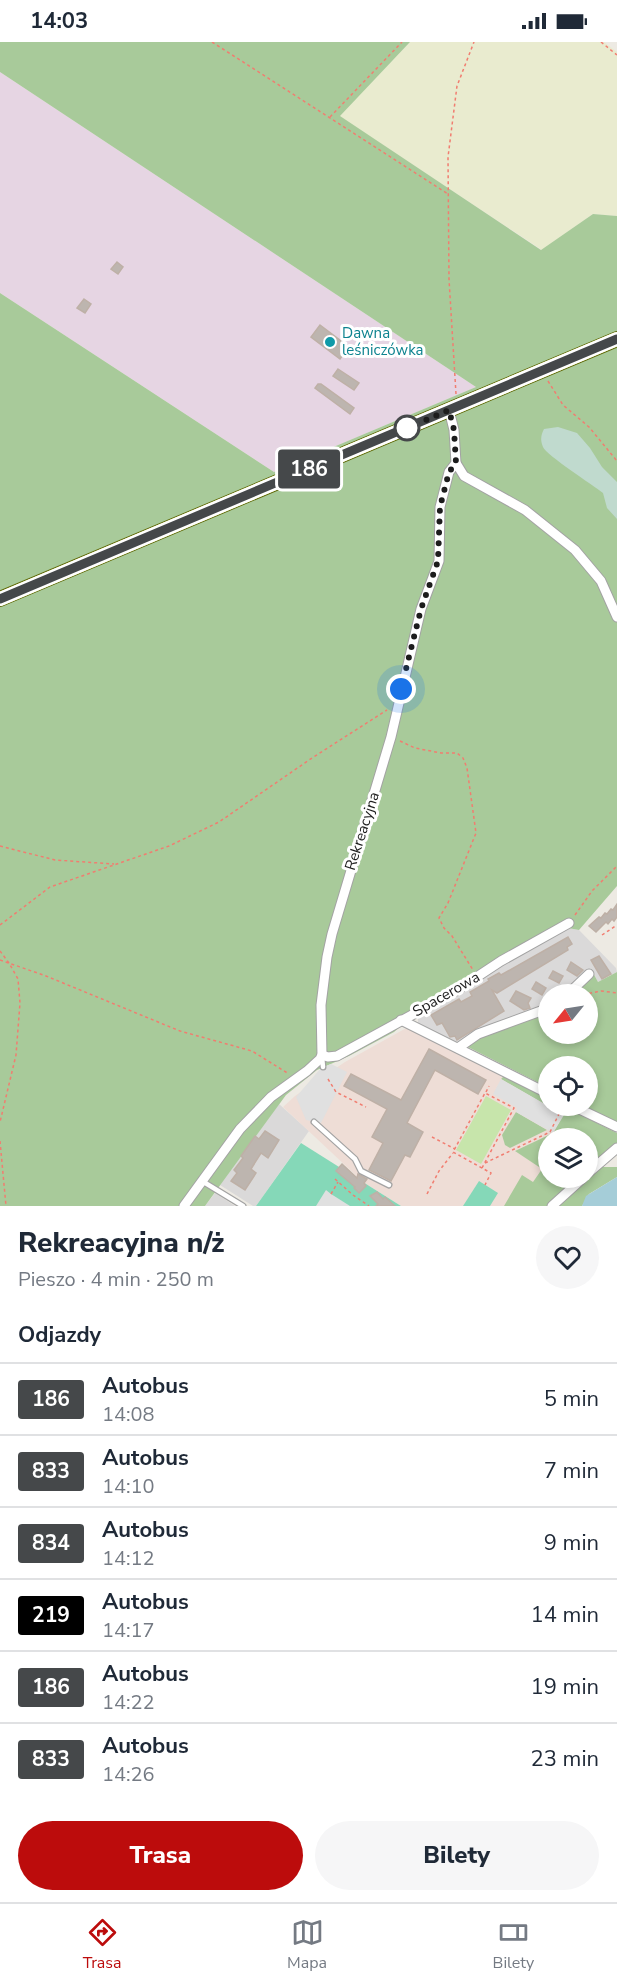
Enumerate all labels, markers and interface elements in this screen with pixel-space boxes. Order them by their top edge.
text: 14:03 [30,6,88,36]
place label: Dawna leśniczówka [342,323,424,360]
marker: Dawna leśniczówka [323,335,337,349]
unlabelled marker [394,415,420,441]
line badge: 186 [274,450,344,488]
text: 186 [290,455,328,483]
your location [386,674,416,704]
street label: Rekreacyjna [340,789,384,873]
street label: Spacerowa [409,967,483,1021]
north arrow [538,984,598,1044]
map controls [538,984,598,1188]
button: locate [538,1056,598,1116]
button: layers [538,1128,598,1188]
text: Rekreacyjna n/ż [18,1224,224,1262]
button: heart [536,1226,599,1289]
text: Pieszo · 4 min · 250 m [18,1266,214,1293]
text: Odjazdy [18,1320,101,1350]
text: Autobus [102,1371,189,1401]
text: 5 min [544,1384,599,1414]
text: 186 [32,1385,70,1413]
text: 14:08 [102,1401,155,1428]
text: Autobus [102,1443,189,1473]
text: 7 min [544,1456,599,1486]
text: 833 [32,1457,70,1485]
text: 14:10 [102,1473,155,1500]
text: Autobus [102,1515,189,1545]
text: 9 min [544,1528,599,1558]
text: 834 [32,1529,70,1557]
text: 14:12 [102,1545,155,1572]
text: Autobus [102,1587,189,1617]
text: 14 min [531,1600,599,1630]
text: 219 [32,1601,70,1629]
text: 14:17 [102,1617,155,1644]
text: Autobus [102,1659,189,1689]
text: 19 min [531,1672,599,1702]
text: 186 [32,1673,70,1701]
text: 14:22 [102,1689,155,1716]
text: Autobus [102,1731,189,1761]
text: 23 min [531,1744,599,1774]
text: 833 [32,1745,70,1773]
text: 14:26 [102,1761,155,1788]
button: Trasa [18,1821,303,1890]
button: Bilety [315,1821,599,1890]
tab: Trasa [83,1916,122,1974]
tab: Mapa [287,1916,327,1974]
tab: Bilety [493,1916,534,1974]

